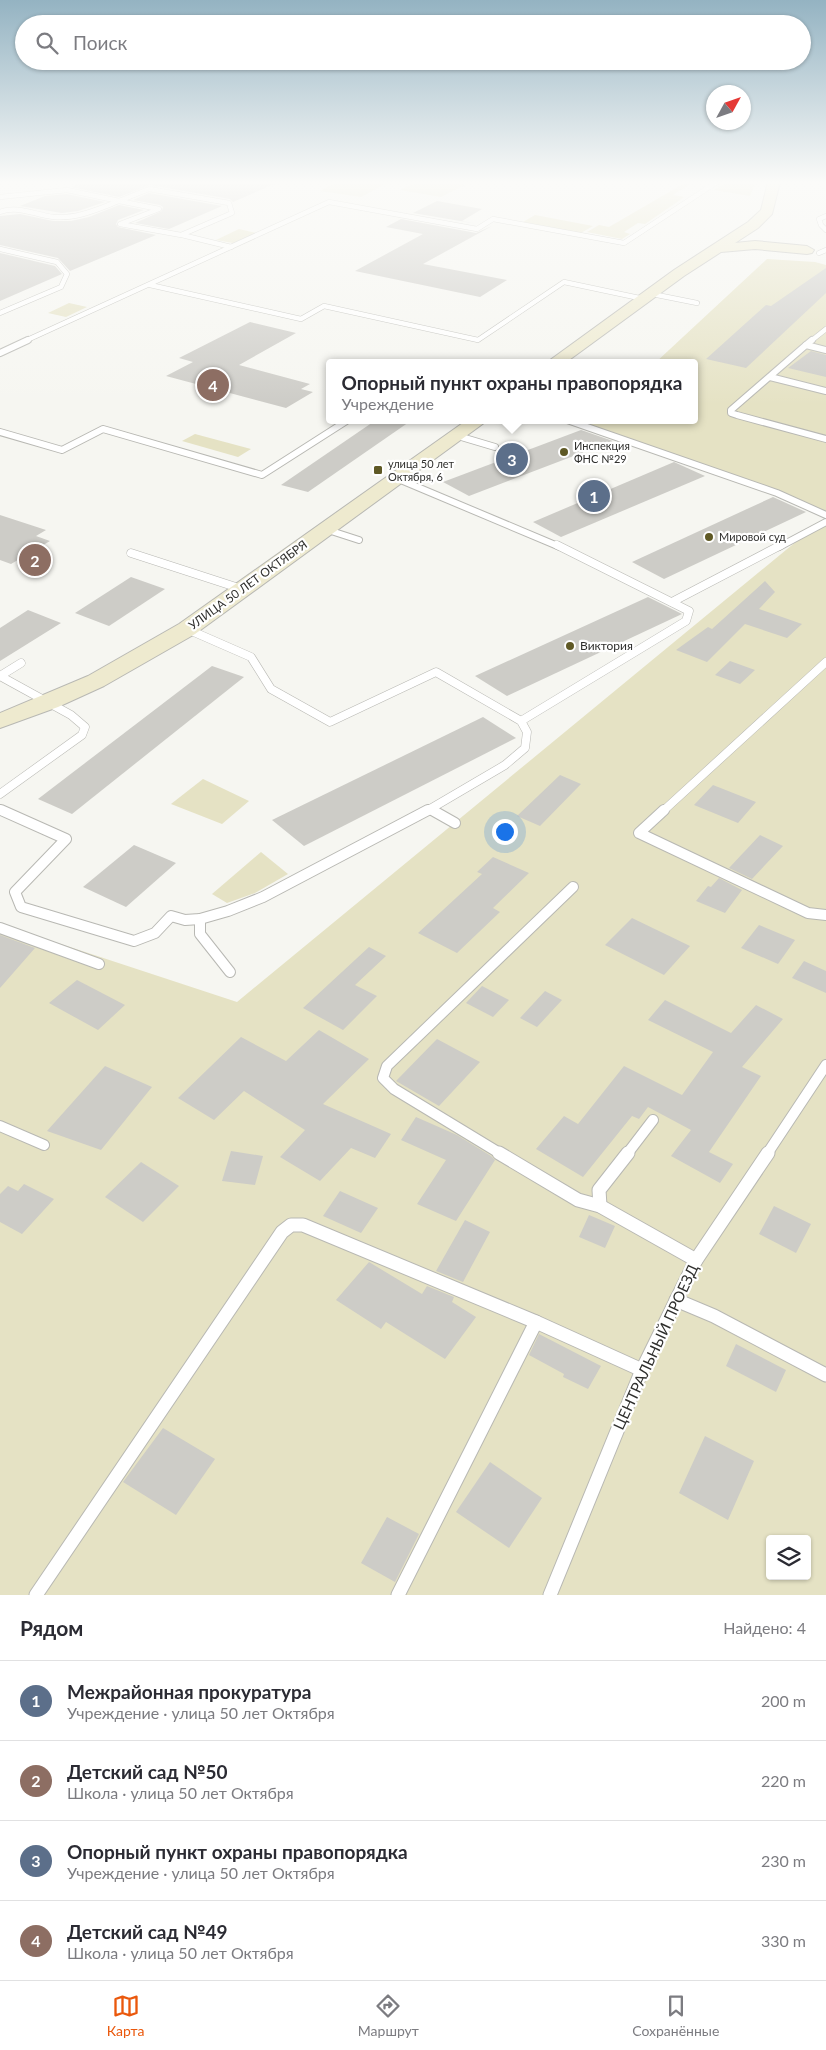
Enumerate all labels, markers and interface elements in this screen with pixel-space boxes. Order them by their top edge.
search box [15,15,811,70]
icon: search [33,29,61,57]
text: Поиск [73,31,127,54]
north arrow [706,85,751,130]
popup [326,359,698,424]
pin: 4 [197,366,229,404]
text: Опорный пункт охраны правопорядка [342,371,682,394]
text: Учреждение [342,394,434,413]
place label: Инспекция ФНС №29 [574,439,630,465]
pin: 3 [496,440,528,478]
marker: Инспекция ФНС №29 [558,446,570,458]
place label: улица 50 лет Октября, 6 [388,457,455,483]
marker: улица 50 лет Октября, 6 [372,464,384,476]
pin: 1 [578,477,610,515]
place label: Мировой суд [719,530,786,543]
marker: Мировой суд [703,531,715,543]
street label: УЛИЦА 50 ЛЕТ ОКТЯБРЯ [186,537,310,633]
pin: 2 [19,541,51,579]
place label: Виктория [580,638,633,653]
marker: Виктория [564,640,576,652]
your location [492,819,518,845]
street label: ЦЕНТРАЛЬНЫЙ ПРОЕЗД [609,1261,701,1432]
map controls [766,1535,811,1580]
button: layers [766,1535,811,1580]
text: Рядом [20,1615,83,1640]
text: Найдено: 4 [723,1618,806,1637]
text: Межрайонная прокуратура [67,1680,312,1703]
text: 1 [31,1691,41,1710]
text: 200 m [761,1691,806,1710]
text: Учреждение · улица 50 лет Октября [67,1703,335,1722]
text: Детский сад №50 [67,1760,228,1783]
text: 2 [31,1771,41,1790]
text: 220 m [761,1771,806,1790]
text: Школа · улица 50 лет Октября [67,1783,294,1802]
text: Опорный пункт охраны правопорядка [67,1840,408,1863]
text: 3 [31,1851,41,1870]
text: 230 m [761,1851,806,1870]
text: Учреждение · улица 50 лет Октября [67,1863,335,1882]
text: Детский сад №49 [67,1920,228,1943]
text: 4 [31,1931,41,1950]
text: 330 m [761,1931,806,1950]
text: Школа · улица 50 лет Октября [67,1943,294,1962]
tab: Карта [107,1992,145,2039]
tab: Маршрут [358,1992,419,2039]
tab: Сохранённые [632,1992,719,2039]

